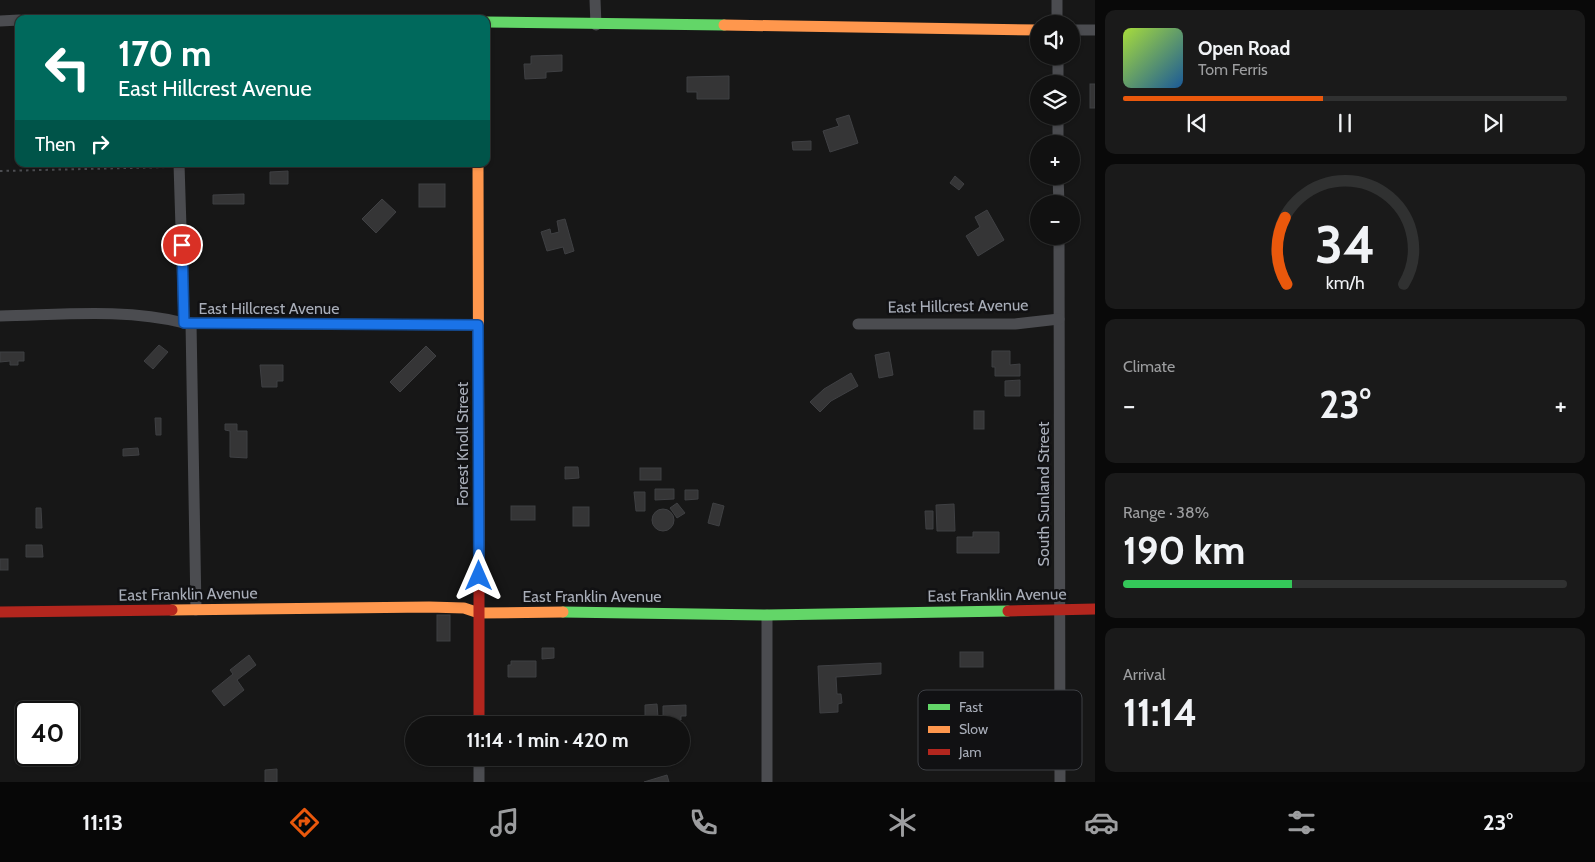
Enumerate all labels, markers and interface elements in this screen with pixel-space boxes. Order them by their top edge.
map controls [1030,15,1080,245]
button: sound [1030,15,1080,65]
text: 170 m [118,32,211,75]
icon: left [35,35,100,100]
text: Open Road [1198,37,1290,60]
text: Tom Ferris [1198,60,1268,79]
text: East Hillcrest Avenue [118,75,312,102]
button: layers [1030,75,1080,125]
icon: previous [1183,109,1211,137]
icon: pause [1331,109,1359,137]
icon: next [1479,109,1507,137]
icon: right [86,130,114,158]
text: Then [35,133,76,156]
button: + [1030,135,1080,185]
button: − [1030,195,1080,245]
text: 34 [1315,213,1375,276]
pin [161,224,203,266]
icon: arrive [168,231,196,259]
text: km/h [1325,272,1365,293]
street label: East Hillcrest Avenue [887,295,1029,317]
street label: East Hillcrest Avenue [199,299,339,318]
text: Climate [1123,357,1175,376]
street label: Forest Knoll Street [453,381,472,506]
text: 23° [1319,381,1371,428]
text: − [1123,388,1135,422]
text: + [1555,388,1567,422]
street label: South Sunland Street [1034,421,1053,566]
text: Range · 38% [1123,503,1209,522]
text: 190 km [1123,527,1245,574]
position arrow [452,549,504,601]
street label: East Franklin Avenue [118,583,258,605]
street label: East Franklin Avenue [927,584,1067,606]
street label: East Franklin Avenue [523,587,662,606]
text: Arrival [1123,665,1166,684]
text: 11:14 [1123,689,1197,736]
legend [918,690,1082,770]
text: Fast [959,698,983,716]
speed limit sign: 40 [15,701,80,766]
text: Slow [959,720,988,738]
text: 11:14 · 1 min · 420 m [467,729,628,752]
text: Jam [958,743,981,761]
icon: directions [287,805,322,840]
icon: music [487,805,522,840]
icon: phone [686,805,721,840]
icon: climate [885,805,920,840]
icon: car [1084,805,1119,840]
icon: filters [1284,805,1319,840]
text: 11:13 [82,809,123,836]
text: 23° [1483,809,1513,836]

